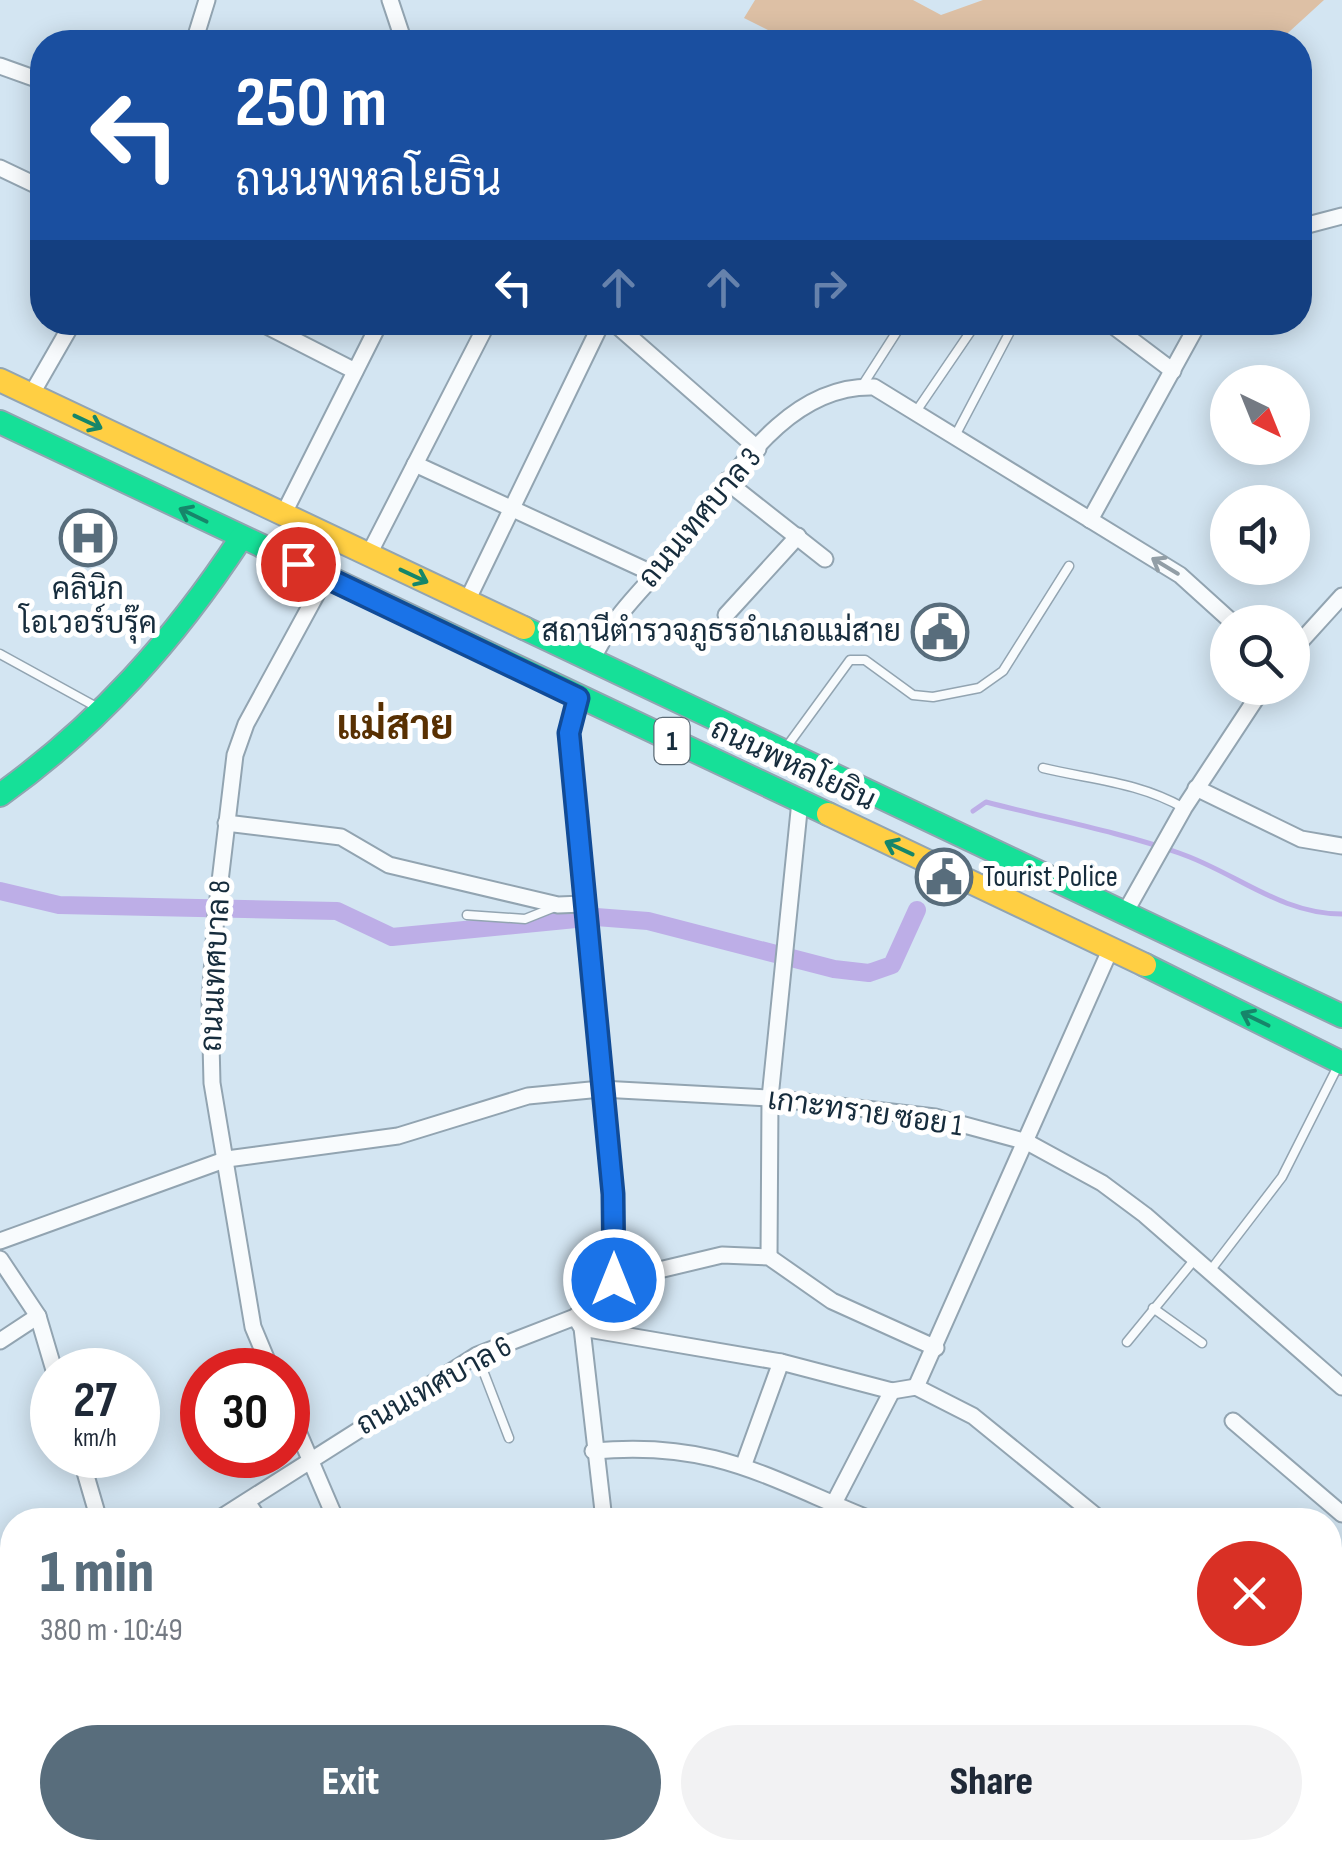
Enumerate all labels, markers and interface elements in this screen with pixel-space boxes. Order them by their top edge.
text: 250 m [235,62,387,146]
icon: left [70,70,200,200]
text: ถนนพหลโยธิน [235,154,501,209]
icon: left [486,260,541,315]
icon: ahead [591,260,646,315]
icon: ahead [696,260,751,315]
icon: right [801,260,856,315]
north arrow [1210,365,1310,465]
map controls [1210,365,1310,705]
one-way arrow [72,413,102,432]
street label: ถนนเทศบาล 3 [631,441,769,595]
button: sound [1210,485,1310,585]
one-way arrow [179,505,209,524]
hospital icon: คลินิก โอเวอร์บรุ๊ค [58,508,118,568]
pin [256,522,341,607]
icon: arrive [271,537,326,592]
one-way arrow [1151,556,1180,576]
one-way arrow [398,567,428,586]
place label: คลินิก โอเวอร์บรุ๊ค [17,572,157,644]
public building icon: สถานีตำรวจภูธรอำเภอแม่สาย [910,602,970,662]
button: search [1210,605,1310,705]
place label: สถานีตำรวจภูธรอำเภอแม่สาย [541,612,901,651]
district label: แม่สาย [336,702,454,751]
street label: ถนนพหลโยธิน [705,708,882,819]
road number: 1 [654,718,690,764]
one-way arrow [885,837,915,856]
public building icon: Tourist Police [914,847,974,907]
place label: Tourist Police [983,859,1118,895]
street label: ถนนเทศบาล 8 [194,879,238,1053]
one-way arrow [1240,1009,1270,1028]
street label: เกาะทราย ซอย 1 [765,1082,965,1145]
position arrow [562,1228,666,1332]
street label: ถนนเทศบาล 6 [350,1329,518,1443]
speed limit sign: 30 [180,1348,310,1478]
text: 27 [73,1371,117,1431]
text: km/h [73,1423,117,1454]
text: 1 min [40,1537,154,1609]
button: close [1197,1541,1302,1646]
text: 380 m · 10:49 [40,1611,183,1650]
button: Exit [40,1725,661,1840]
button: Share [681,1725,1302,1840]

